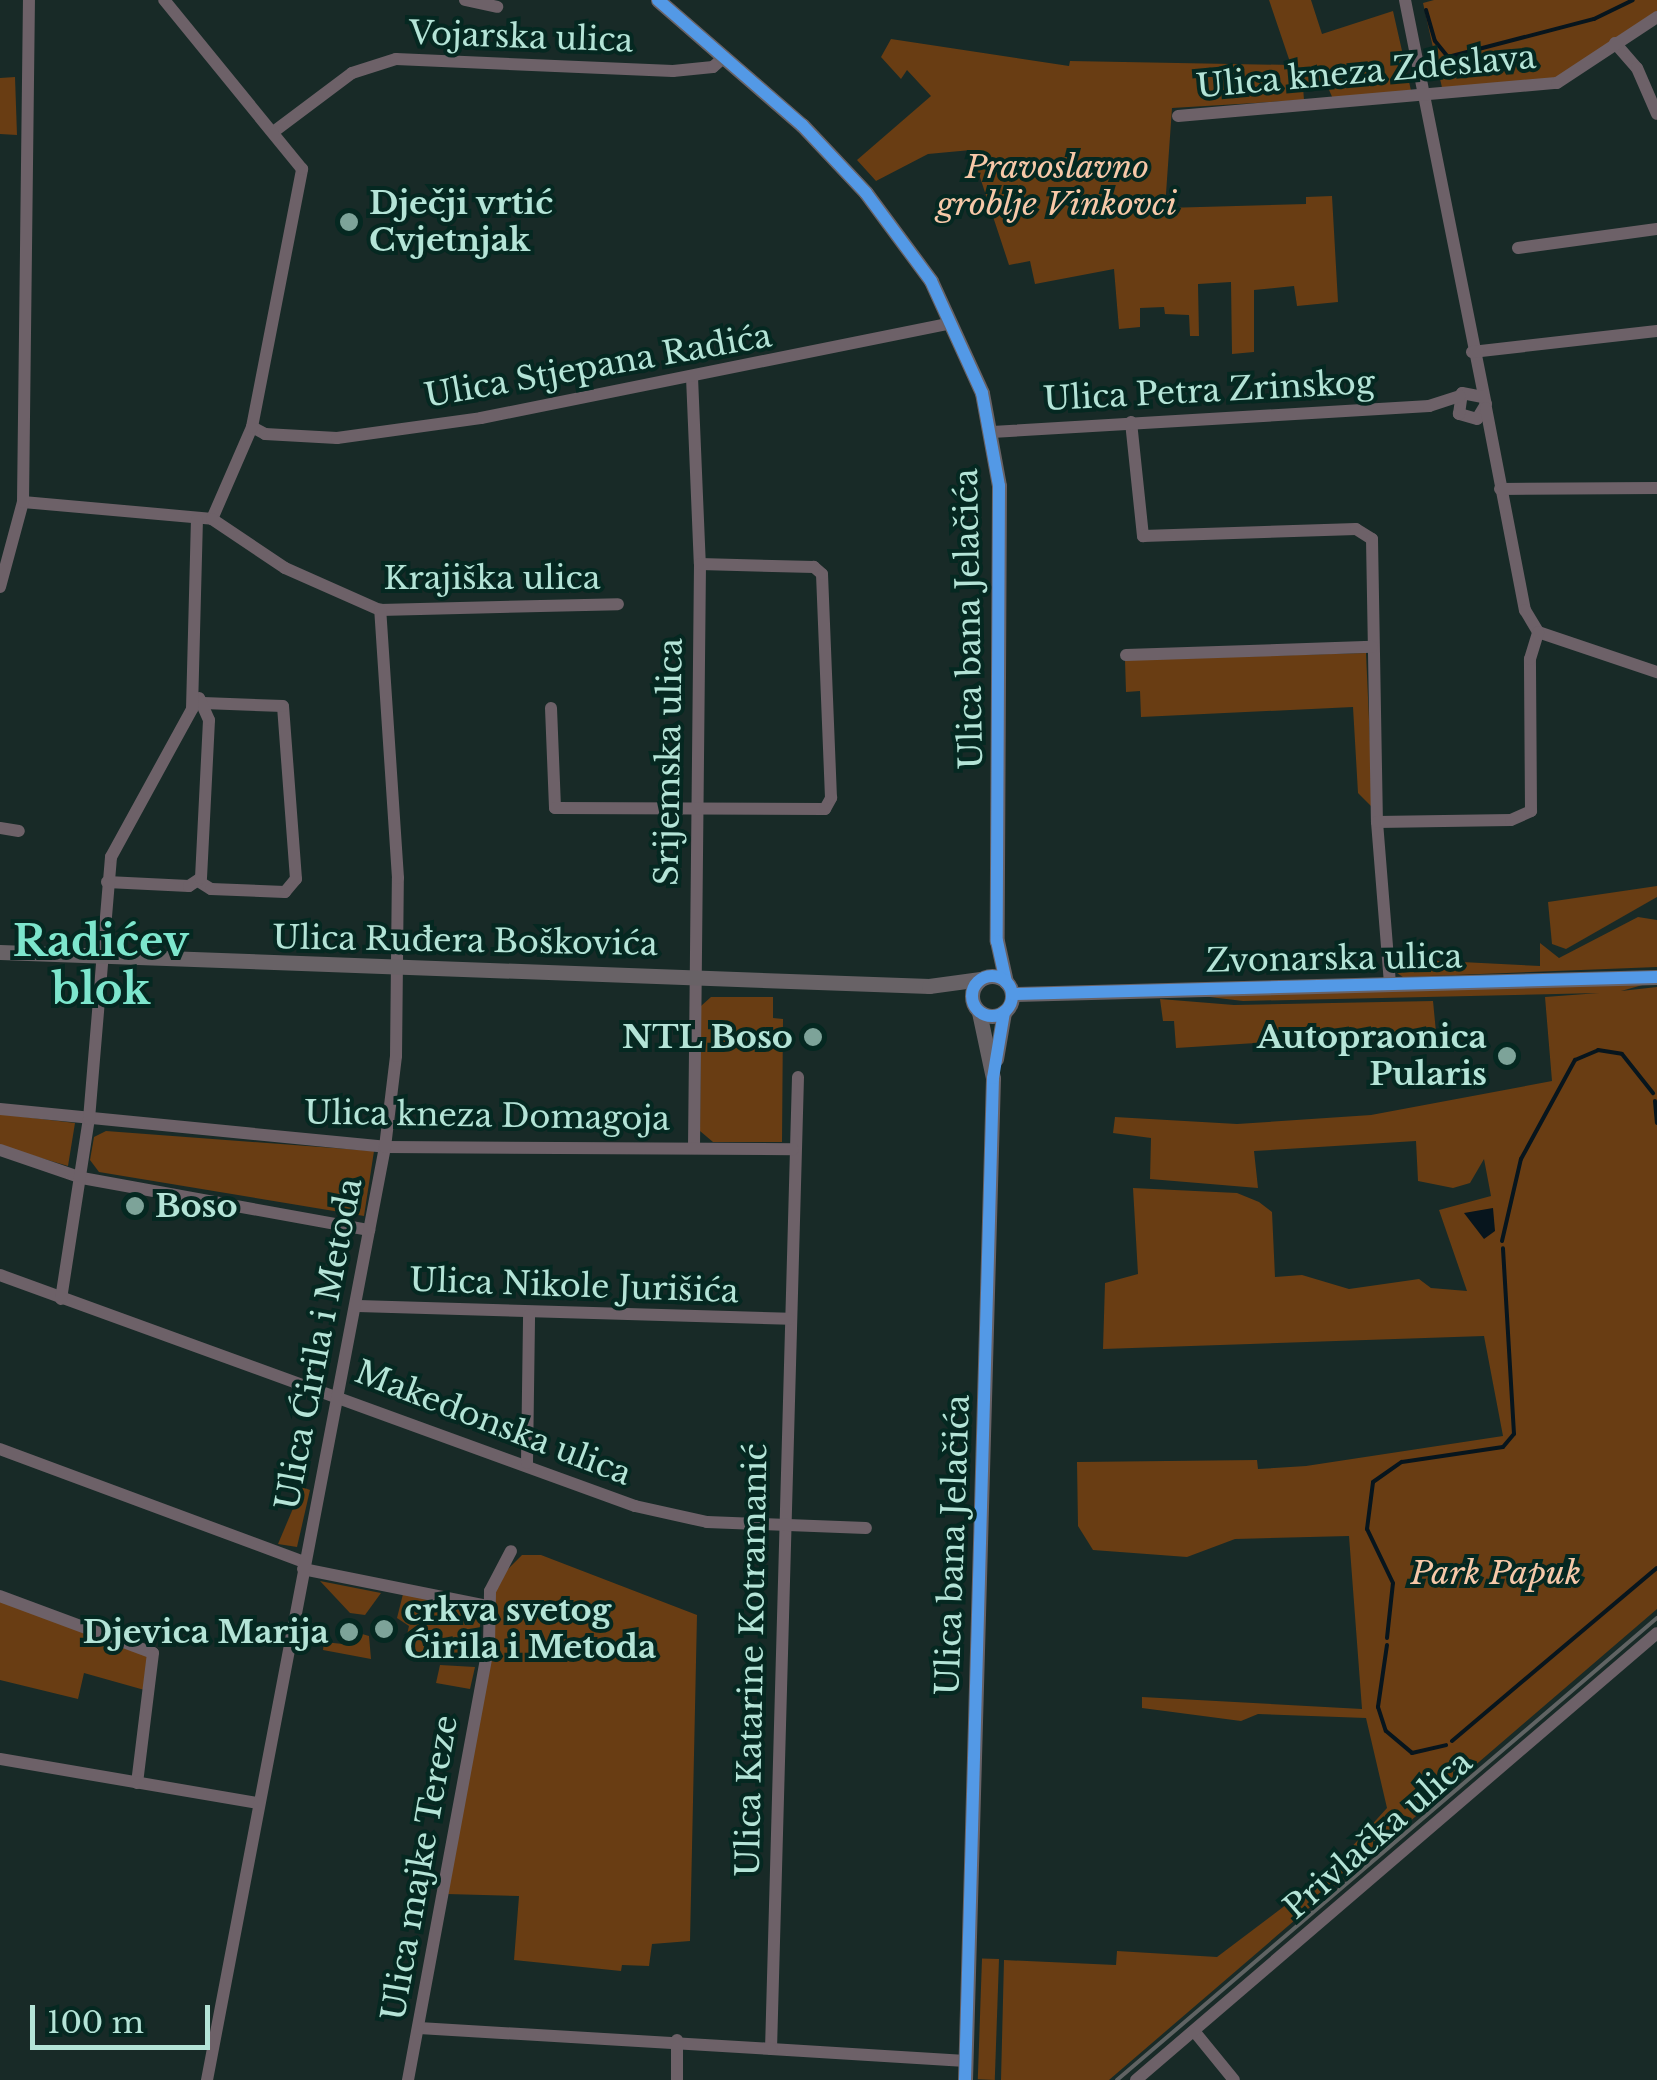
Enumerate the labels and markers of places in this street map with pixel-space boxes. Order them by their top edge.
place label: Dječji vrtić Cvjetnjak [369,185,554,260]
marker: Dječji vrtić Cvjetnjak [338,211,360,233]
place label: NTL Boso [621,1018,793,1056]
place label: Autopraonica Pularis [1257,1019,1487,1094]
marker: NTL Boso [802,1026,824,1048]
marker: Autopraonica Pularis [1496,1045,1518,1067]
place label: Boso [155,1187,238,1225]
marker: Boso [124,1195,146,1217]
place label: crkva svetog Ćirila i Metoda [404,1592,656,1667]
place label: Djevica Marija [83,1613,329,1651]
marker: crkva svetog Ćirila i Metoda [373,1618,395,1640]
marker: Djevica Marija [338,1621,360,1643]

